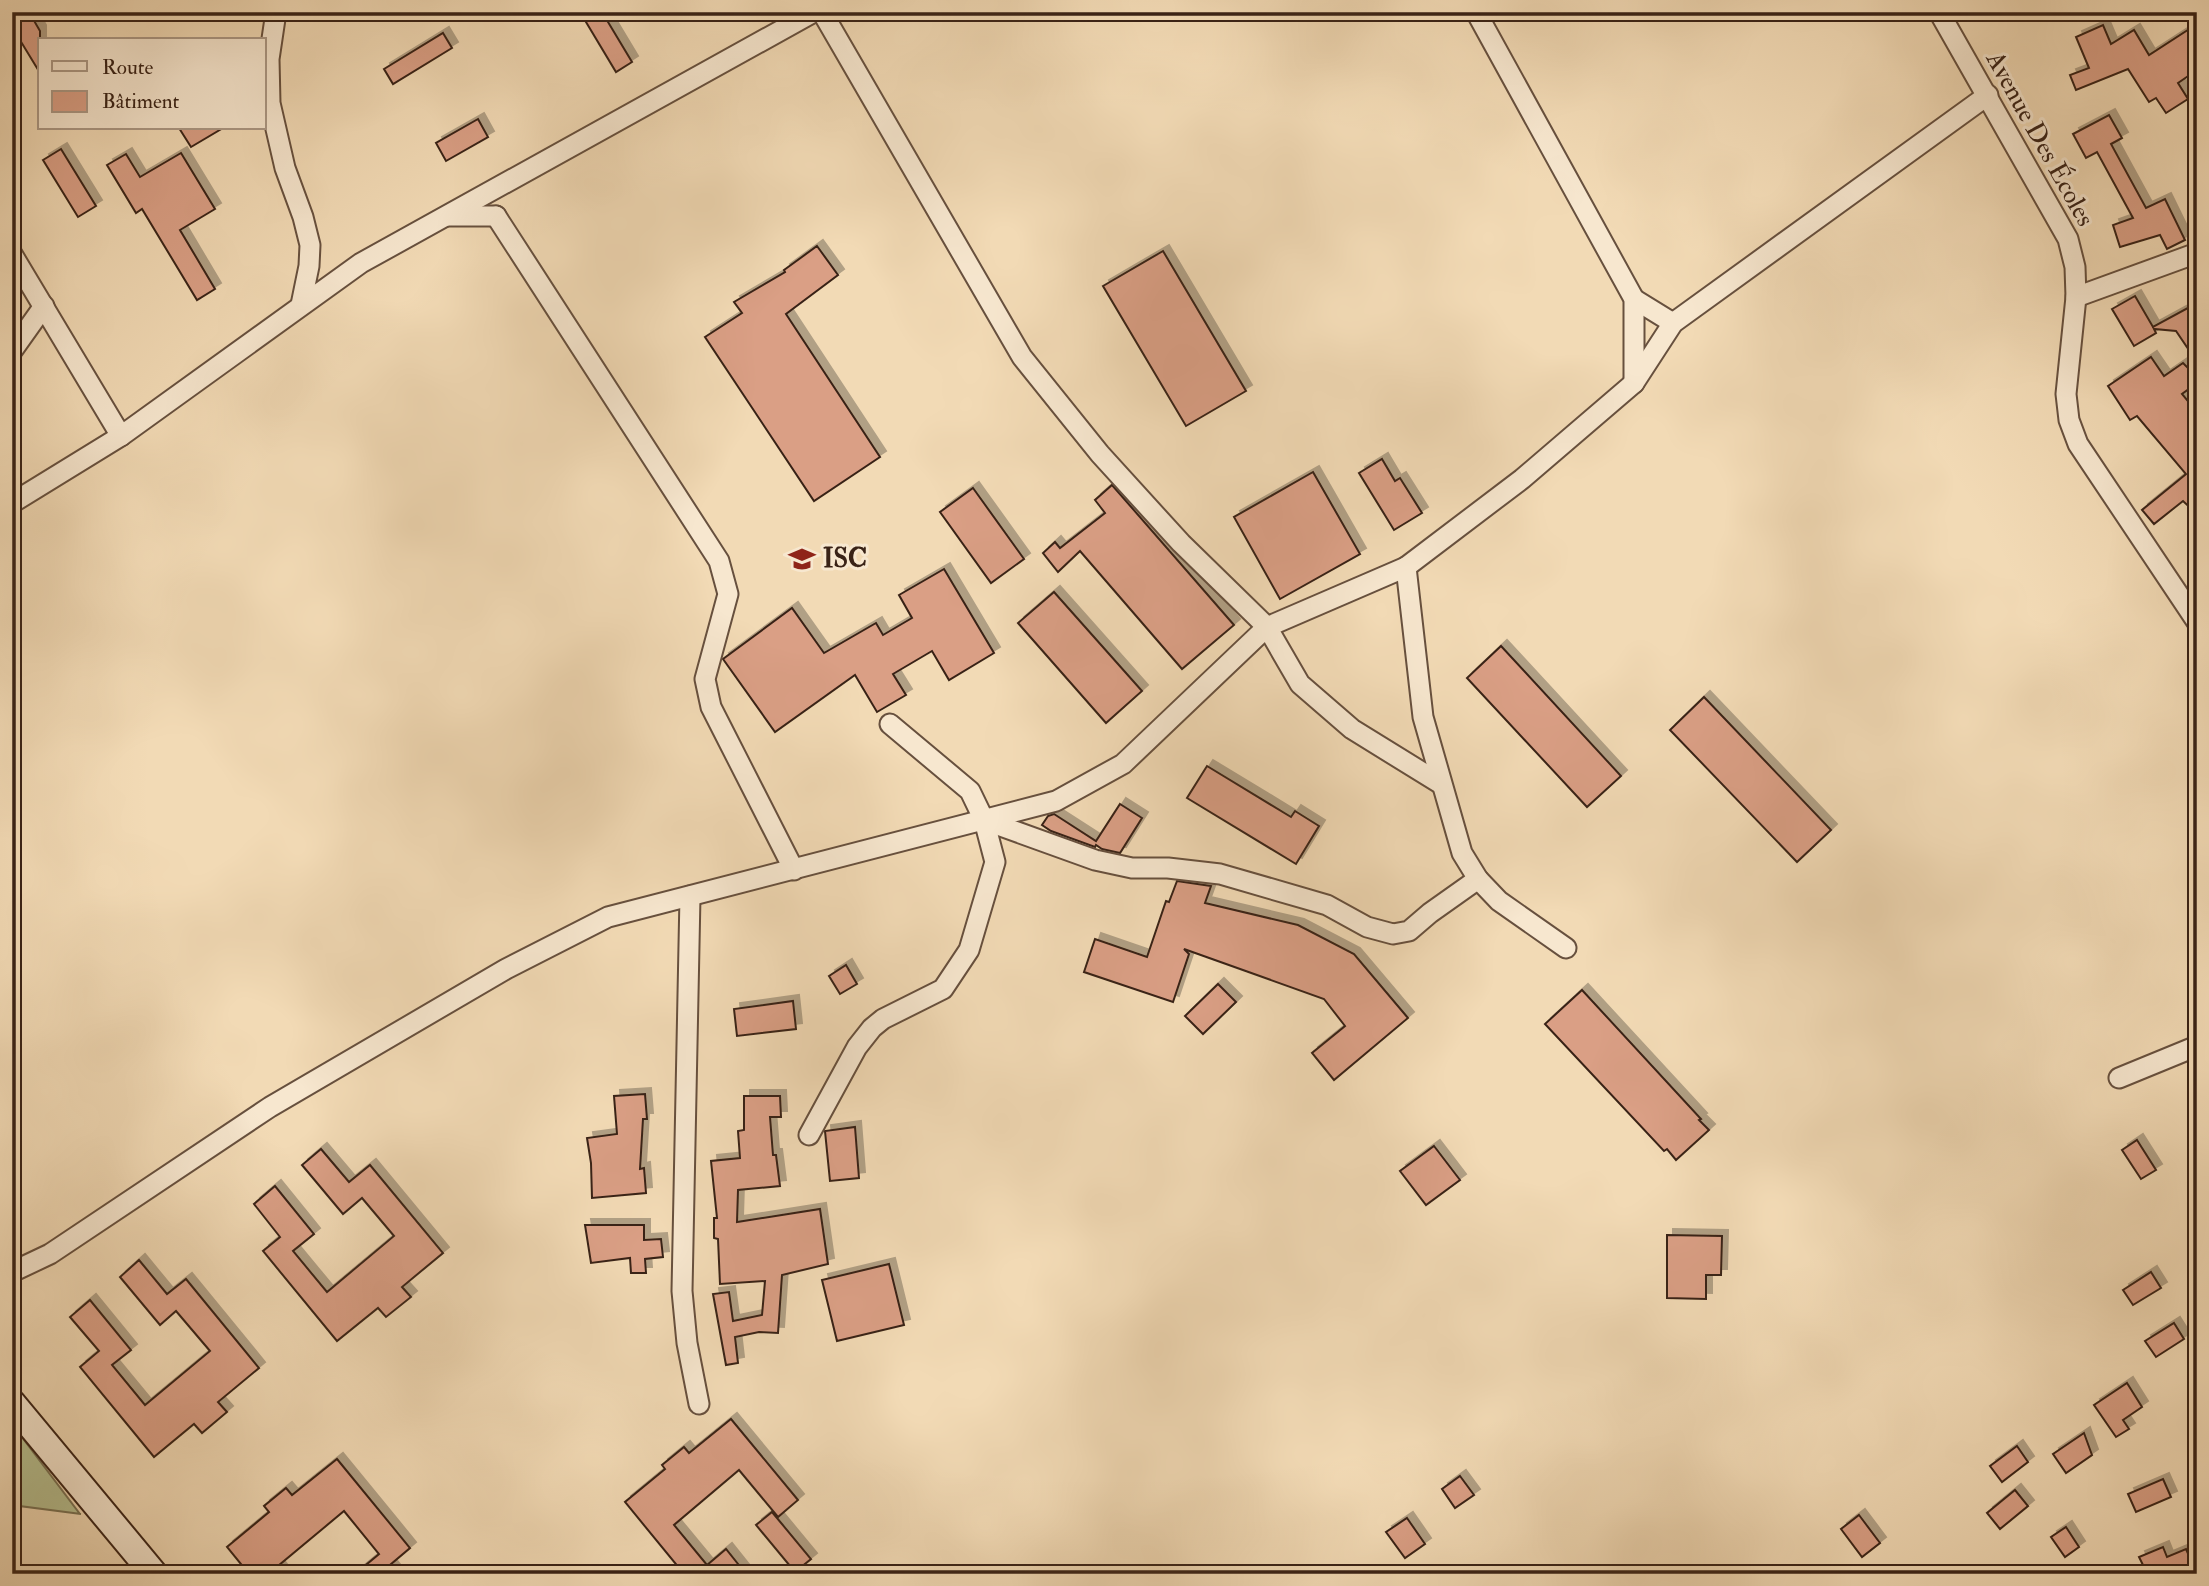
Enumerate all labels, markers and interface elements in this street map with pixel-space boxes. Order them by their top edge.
legend [38,38,266,130]
street label: Avenue Des Écoles [1978,44,2103,232]
text: Route [102,54,154,81]
text: Bâtiment [102,88,179,115]
place label: ISC [823,543,867,575]
school or university icon: ISC [787,544,817,574]

